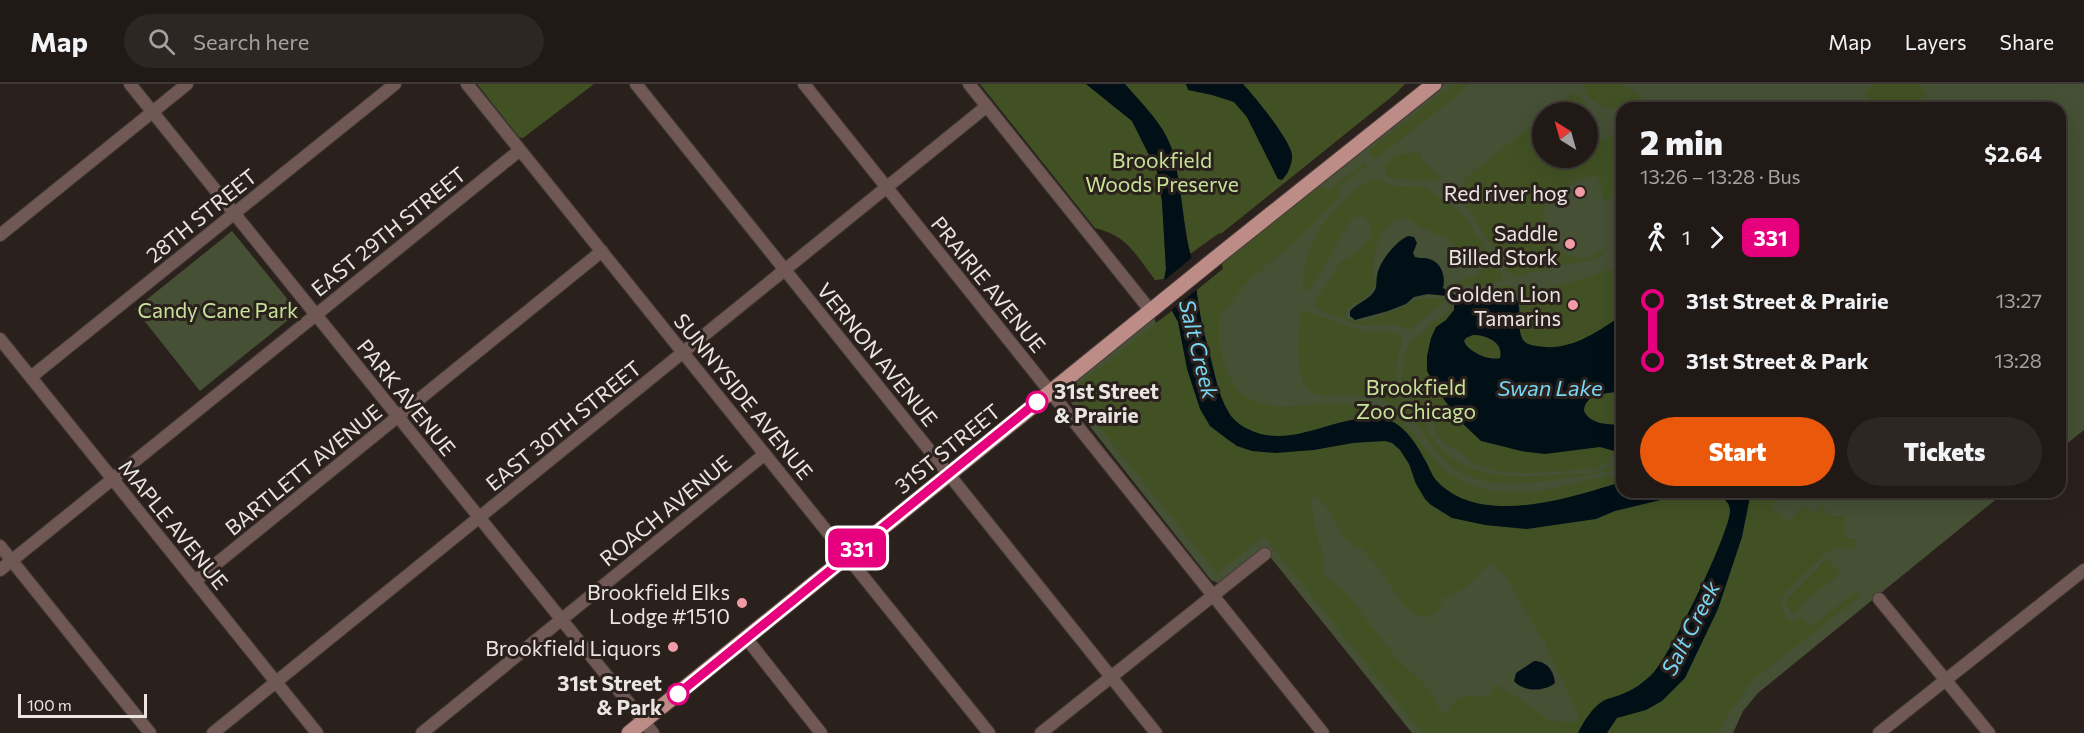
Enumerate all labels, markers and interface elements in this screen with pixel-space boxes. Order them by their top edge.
search box [124,14,544,68]
text: Map [30,24,88,58]
icon: search [145,25,178,58]
text: Search here [193,28,309,55]
text: Map [1828,29,1872,54]
text: Layers [1905,29,1967,54]
text: Share [2000,29,2054,54]
north arrow [1532,102,1598,168]
map controls [1532,102,1598,168]
text: 2 min [1640,121,1723,162]
text: $2.64 [1984,140,2042,167]
park label: Brookfield Woods Preserve [1085,147,1239,196]
street label: EAST 29TH STREET [306,161,470,301]
street label: 28TH STREET [141,163,261,267]
text: 13:26 – 13:28 · Bus [1640,164,1801,188]
place label: Red river hog [1444,180,1568,205]
marker: Red river hog [1573,185,1587,199]
street label: PRAIRIE AVENUE [927,211,1051,357]
place label: Saddle Billed Stork [1448,220,1558,269]
icon: walk [1640,221,1673,254]
icon: forward [1700,221,1733,254]
text: 1 [1682,225,1691,249]
text: 331 [1754,225,1787,250]
marker: Saddle Billed Stork [1563,237,1577,251]
street label: VERNON AVENUE [813,277,943,431]
place label: Golden Lion Tamarins [1446,281,1561,330]
text: 31st Street & Prairie [1686,287,1889,314]
text: 13:27 [1996,288,2042,312]
water label: Salt Creek [1174,296,1225,403]
park label: Candy Cane Park [138,297,298,322]
marker: Golden Lion Tamarins [1566,298,1580,312]
street label: SUNNYSIDE AVENUE [669,308,819,484]
street label: PARK AVENUE [353,334,461,460]
text: 31st Street & Park [1686,347,1869,374]
text: 13:28 [1994,348,2042,372]
street label: EAST 30TH STREET [480,355,646,495]
park label: Brookfield Zoo Chicago [1356,374,1476,423]
water label: Swan Lake [1497,374,1603,401]
place label: 31st Street & Prairie [1054,378,1159,427]
marker: 31st Street & Prairie [1026,391,1048,413]
street label: BARTLETT AVENUE [220,398,386,540]
street label: 31ST STREET [889,398,1005,498]
button: Start [1640,417,1835,486]
button: Tickets [1847,417,2042,486]
street label: ROACH AVENUE [594,449,736,571]
street label: MAPLE AVENUE [114,454,234,594]
line badge: 331 [822,528,892,568]
text: 331 [840,536,874,561]
water label: Salt Creek [1655,576,1726,680]
place label: Brookfield Elks Lodge #1510 [587,579,730,628]
marker: Brookfield Elks Lodge #1510 [735,596,749,610]
place label: Brookfield Liquors [485,635,661,660]
marker: Brookfield Liquors [666,640,680,654]
place label: 31st Street & Park [557,670,662,719]
marker: 31st Street & Park [667,683,689,705]
scale bar [18,691,147,718]
text: 100 m [27,695,72,714]

